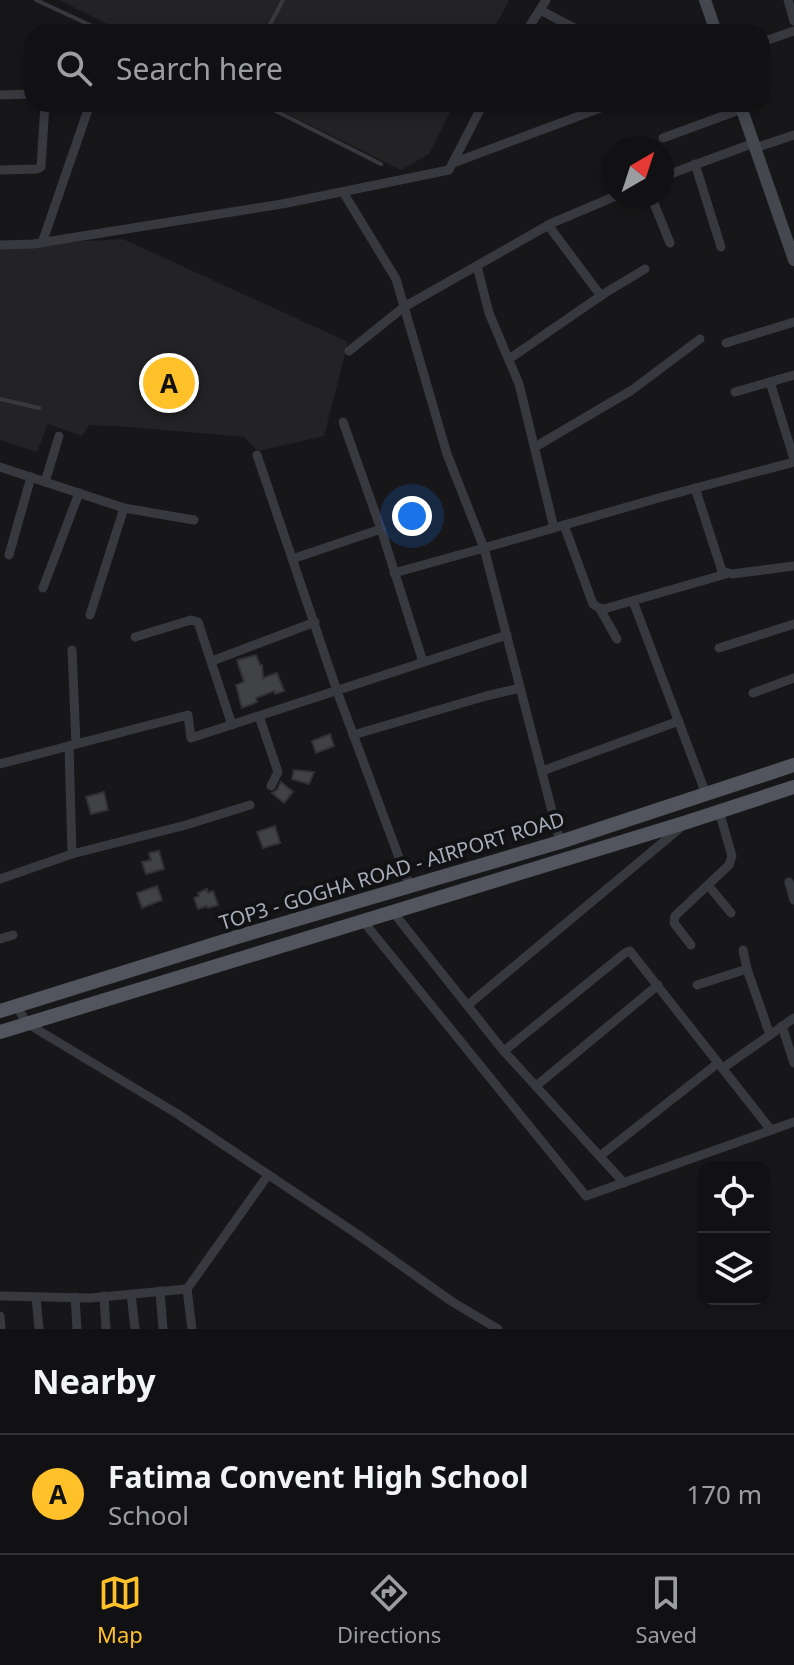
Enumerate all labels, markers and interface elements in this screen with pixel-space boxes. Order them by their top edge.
search box [24,24,770,112]
icon: search [52,46,96,90]
text: Search here [116,48,283,89]
north arrow [602,136,674,208]
pin: A [143,353,195,413]
your location [392,496,432,536]
street label: TOP3 - GOGHA ROAD - AIRPORT ROAD [216,805,568,936]
map controls [698,1161,770,1305]
button: locate [698,1161,770,1233]
button: layers [698,1233,770,1305]
text: Nearby [32,1358,156,1404]
text: Fatima Convent High School [108,1456,528,1497]
text: A [49,1476,67,1512]
text: 170 m [686,1476,762,1512]
text: School [108,1497,189,1533]
tab: Map [97,1571,143,1649]
tab: Directions [337,1571,441,1649]
tab: Saved [635,1571,697,1649]

